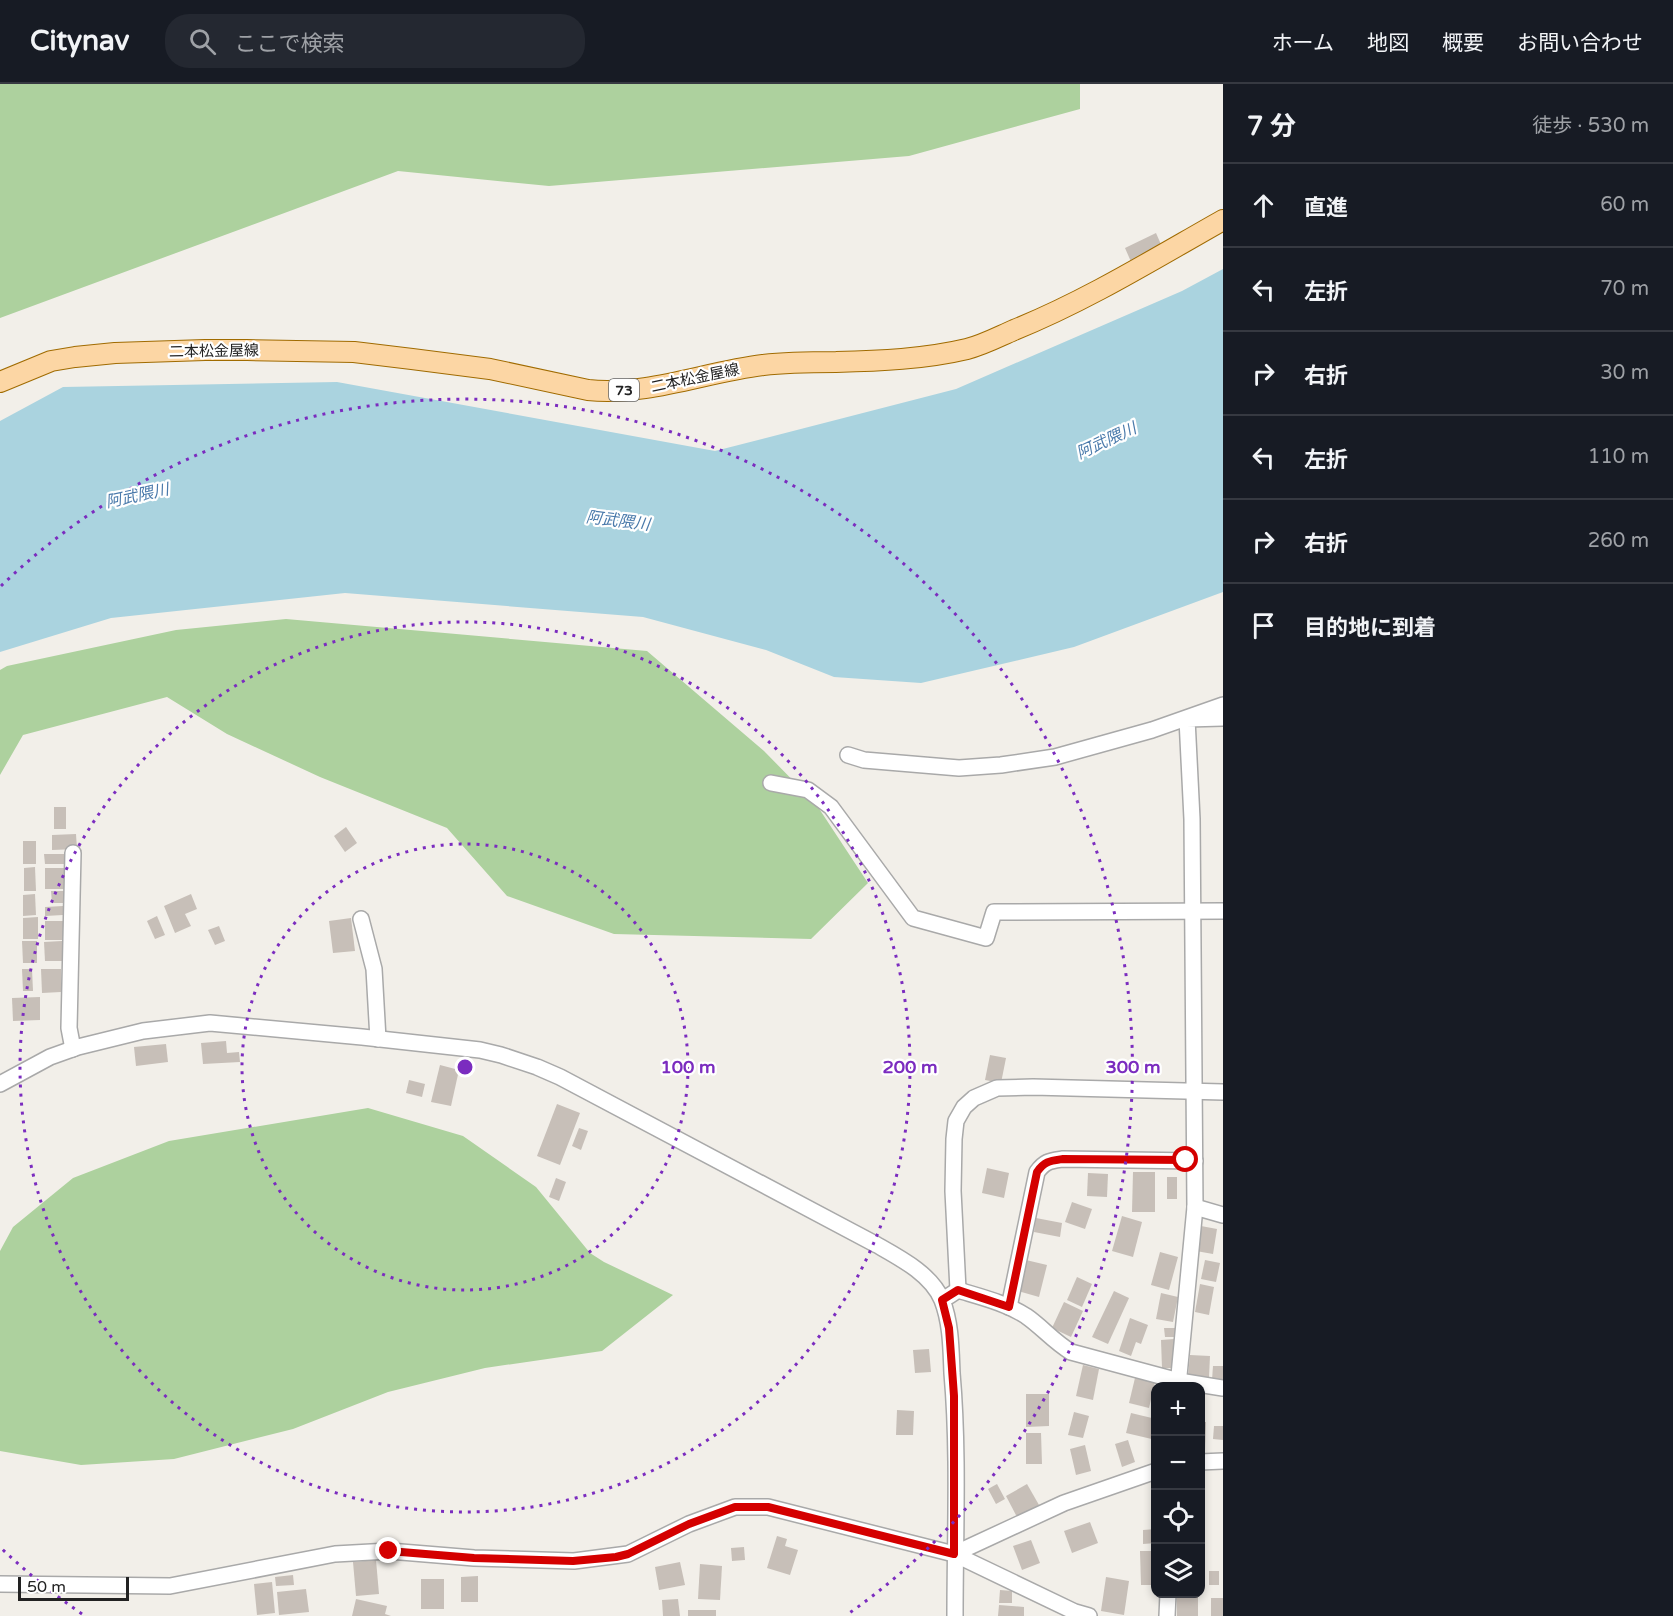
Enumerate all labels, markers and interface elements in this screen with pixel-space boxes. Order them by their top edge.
search box [165,14,585,68]
text: Citynav [30,24,129,58]
icon: search [186,25,219,58]
text: ここで検索 [234,31,344,57]
text: ホーム [1272,31,1334,56]
text: 地図 [1367,31,1409,56]
text: 概要 [1442,31,1484,56]
text: お問い合わせ [1517,31,1643,56]
text: 7 分 [1247,111,1296,142]
text: 徒歩 · 530 m [1532,114,1649,138]
icon: ahead [1247,189,1280,222]
text: 60 m [1600,193,1649,217]
text: 直進 [1304,195,1348,221]
icon: left [1247,273,1280,306]
text: 70 m [1600,277,1649,301]
text: 左折 [1304,279,1348,305]
street label: 二本松金屋線 [169,341,259,361]
icon: right [1247,357,1280,390]
street label: 二本松金屋線 [649,360,741,396]
text: 30 m [1600,361,1649,385]
text: 右折 [1304,363,1348,389]
road number: 73 [609,379,639,401]
water label: 阿武隈川 [1073,417,1141,463]
icon: left [1247,441,1280,474]
text: 110 m [1588,445,1649,469]
text: 左折 [1304,447,1348,473]
water label: 阿武隈川 [104,479,173,512]
water label: 阿武隈川 [585,507,653,535]
icon: right [1247,525,1280,558]
text: 260 m [1588,529,1649,553]
text: 右折 [1304,531,1348,557]
icon: arrive [1247,609,1280,642]
text: 目的地に到着 [1304,615,1436,641]
text: 100 m [660,1056,716,1078]
text: 200 m [882,1056,938,1078]
text: 300 m [1105,1056,1161,1078]
centre of rings [455,1057,475,1077]
route start [1172,1146,1198,1172]
map controls [1151,1382,1205,1598]
button: + [1151,1382,1205,1436]
button: − [1151,1436,1205,1490]
button: locate [1151,1490,1205,1544]
route end [375,1537,401,1563]
button: layers [1151,1544,1205,1598]
scale bar [18,1574,129,1602]
text: 50 m [27,1577,66,1597]

